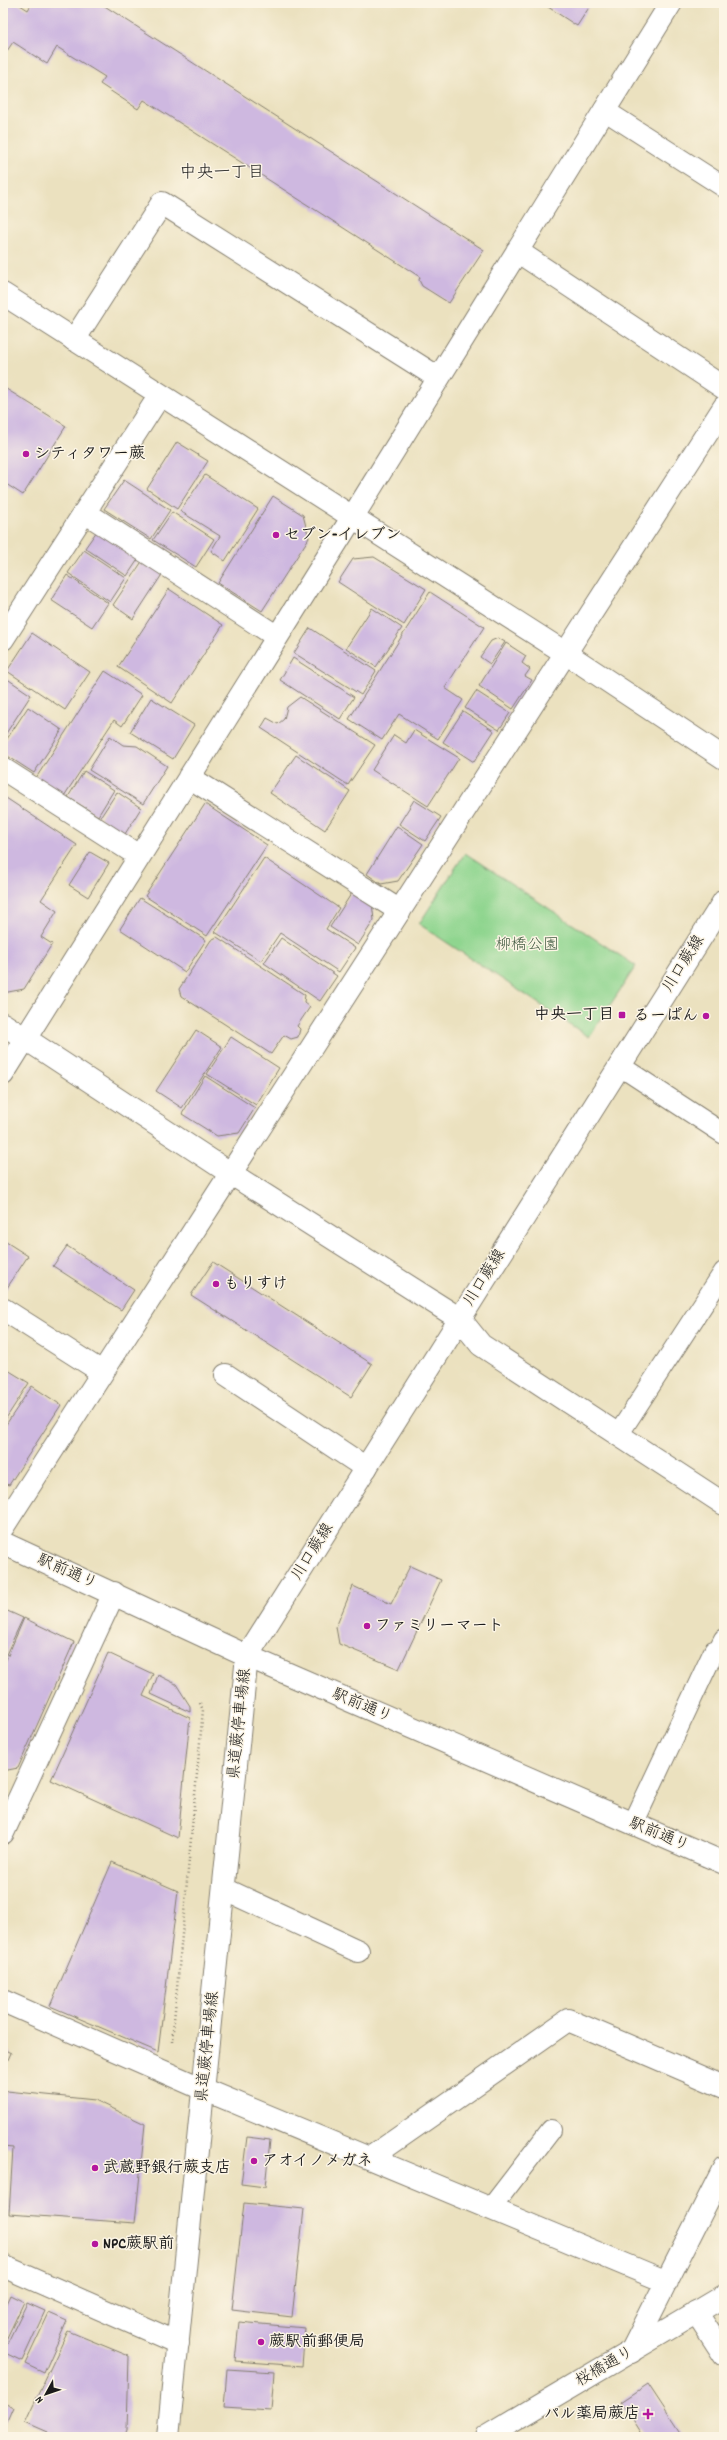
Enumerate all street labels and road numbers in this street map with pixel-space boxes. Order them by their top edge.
street label: 川口蕨線 [657,931,711,997]
street label: 川口蕨線 [458,1245,512,1311]
street label: 川口蕨線 [286,1519,340,1585]
street label: 駅前通り [33,1548,101,1596]
street label: 県道蕨停車場線 [223,1667,257,1781]
street label: 駅前通り [328,1683,396,1729]
street label: 駅前通り [625,1812,693,1858]
street label: 県道蕨停車場線 [191,1990,225,2104]
street label: 桜橋通り [572,2341,638,2393]

